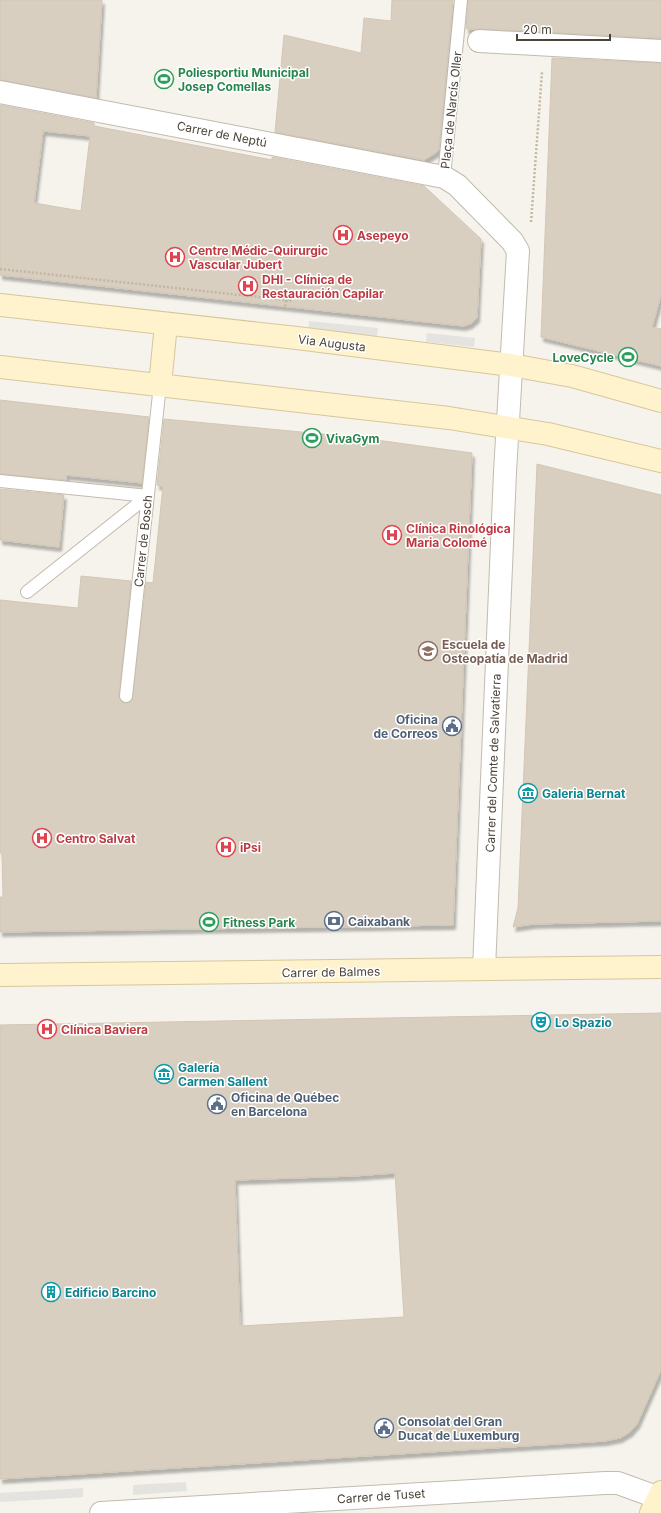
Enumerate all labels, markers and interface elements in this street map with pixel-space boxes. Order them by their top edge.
scale bar [517,16,610,42]
text: 20 m [523,22,552,37]
street label: Plaça de Narcís Oller [437,50,465,170]
place label: Poliesportiu Municipal Josep Comellas [178,65,309,94]
sports icon: Poliesportiu Municipal Josep Comellas [153,68,175,90]
street label: Carrer de Neptú [176,118,268,150]
hospital icon: Asepeyo [332,224,354,246]
place label: Asepeyo [357,228,409,243]
place label: Centre Médic-Quirurgic Vascular Jubert [189,243,328,272]
hospital icon: Centre Médic-Quirurgic Vascular Jubert [164,246,186,268]
place label: DHI - Clínica de Restauración Capilar [262,272,384,301]
hospital icon: DHI - Clínica de Restauración Capilar [237,275,259,297]
street label: Via Augusta [297,331,367,355]
sports icon: LoveCycle [617,346,639,368]
place label: LoveCycle [553,350,614,365]
sports icon: VivaGym [301,427,323,449]
place label: VivaGym [326,431,379,446]
street label: Carrer de Bosch [131,494,155,588]
place label: Clínica Rinológica Maria Colomé [406,521,511,550]
hospital icon: Clínica Rinológica Maria Colomé [381,524,403,546]
place label: Escuela de Osteopatía de Madrid [442,637,568,666]
school or university icon: Escuela de Osteopatía de Madrid [417,640,439,662]
street label: Carrer del Comte de Salvatierra [482,673,504,853]
place label: Oficina de Correos [373,712,438,741]
public building icon: Oficina de Correos [441,715,463,737]
museum icon: Galeria Bernat [517,782,539,804]
place label: Galeria Bernat [542,786,626,801]
hospital icon: Centro Salvat [31,827,53,849]
place label: Centro Salvat [56,831,136,846]
hospital icon: iPsi [215,836,237,858]
place label: iPsi [240,840,261,855]
bank icon: Caixabank [323,910,345,932]
sports icon: Fitness Park [198,911,220,933]
place label: Caixabank [348,914,410,929]
place label: Fitness Park [223,915,295,930]
street label: Carrer de Balmes [282,964,380,980]
theatre icon: Lo Spazio [530,1011,552,1033]
place label: Lo Spazio [555,1015,612,1030]
hospital icon: Clínica Baviera [36,1018,58,1040]
place label: Clínica Baviera [61,1022,148,1037]
place label: Galería Carmen Sallent [178,1060,268,1089]
museum icon: Galería Carmen Sallent [153,1063,175,1085]
place label: Oficina de Québec en Barcelona [231,1090,339,1119]
public building icon: Oficina de Québec en Barcelona [206,1093,228,1115]
building icon: Edificio Barcino [40,1281,62,1303]
place label: Edificio Barcino [65,1285,156,1300]
place label: Consolat del Gran Ducat de Luxemburg [398,1414,519,1443]
public building icon: Consolat del Gran Ducat de Luxemburg [373,1417,395,1439]
street label: Carrer de Tuset [336,1485,426,1507]

